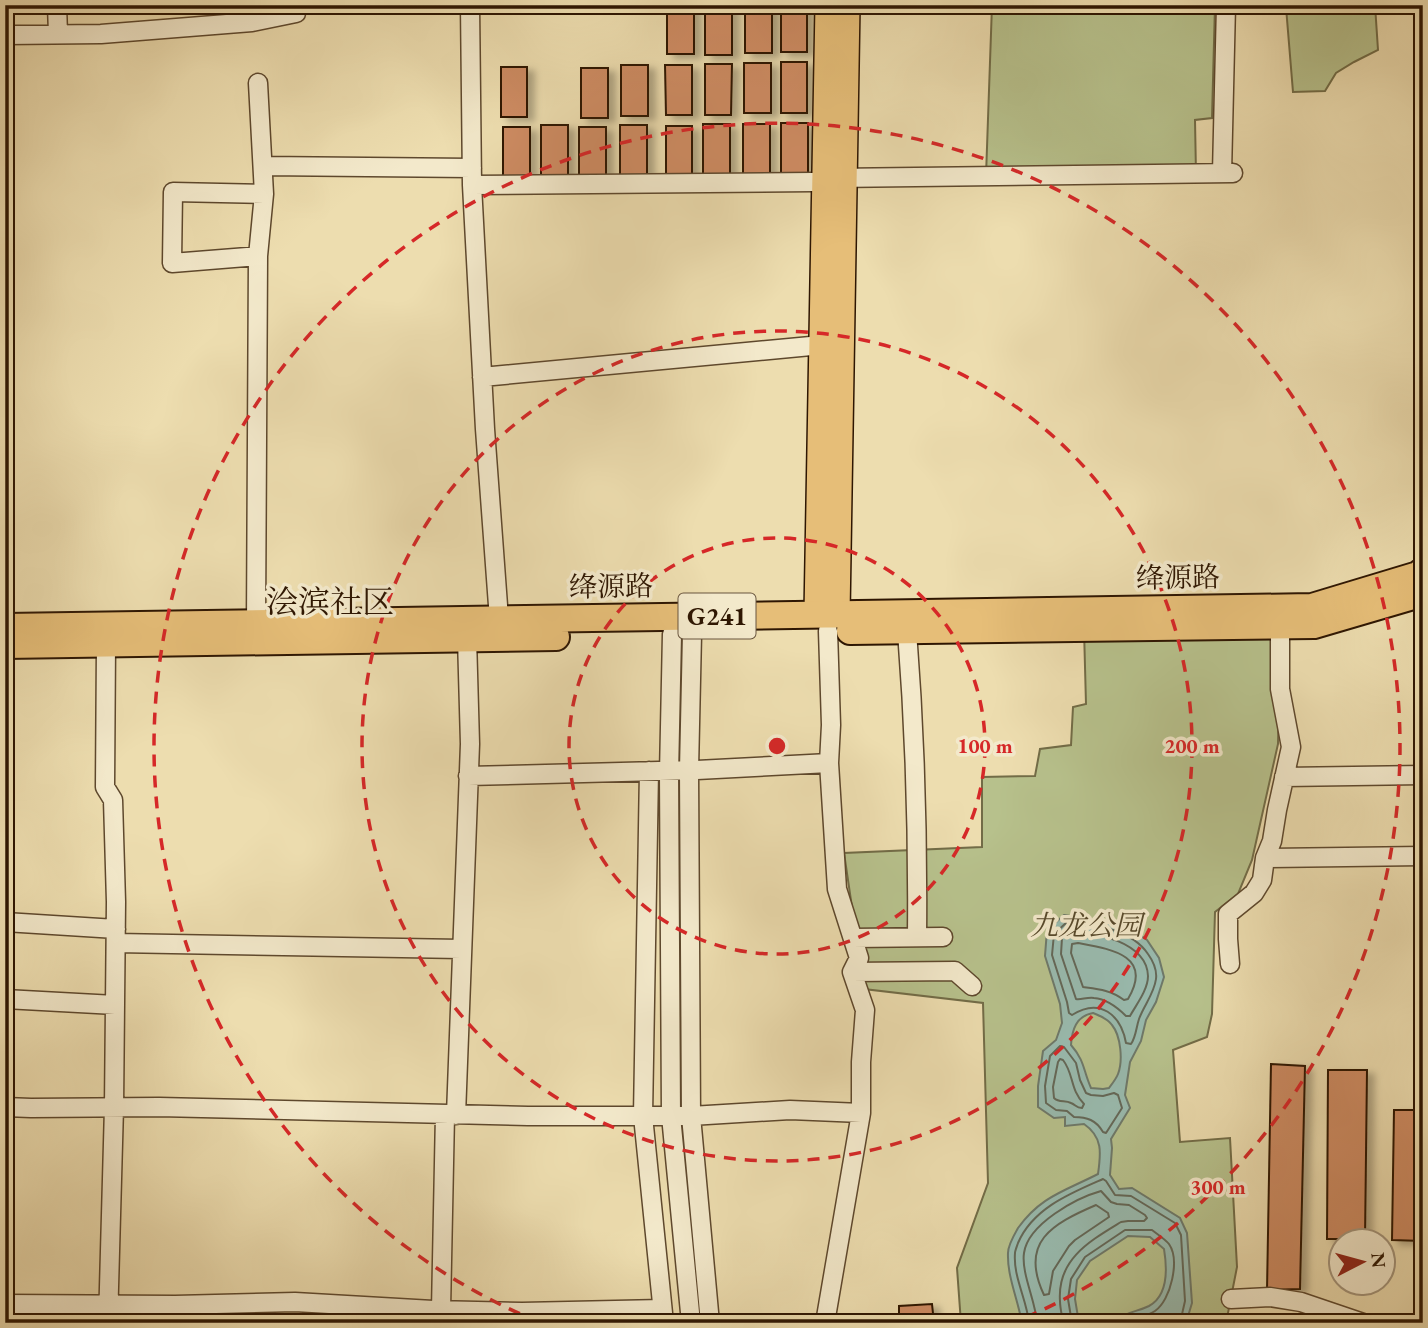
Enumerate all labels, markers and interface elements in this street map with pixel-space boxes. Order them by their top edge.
street label: 绛源路 [1136,558,1220,596]
street label: 绛源路 [569,567,653,605]
district label: 浍滨社区 [266,581,394,623]
road number: G241 [678,594,756,638]
text: 100 m [957,732,1013,759]
text: 200 m [1164,732,1220,759]
centre of rings [765,734,789,758]
park label: 九龙公园 [1030,907,1146,943]
text: 300 m [1190,1173,1246,1200]
north arrow [1326,1226,1396,1296]
text: N [1365,1251,1392,1270]

